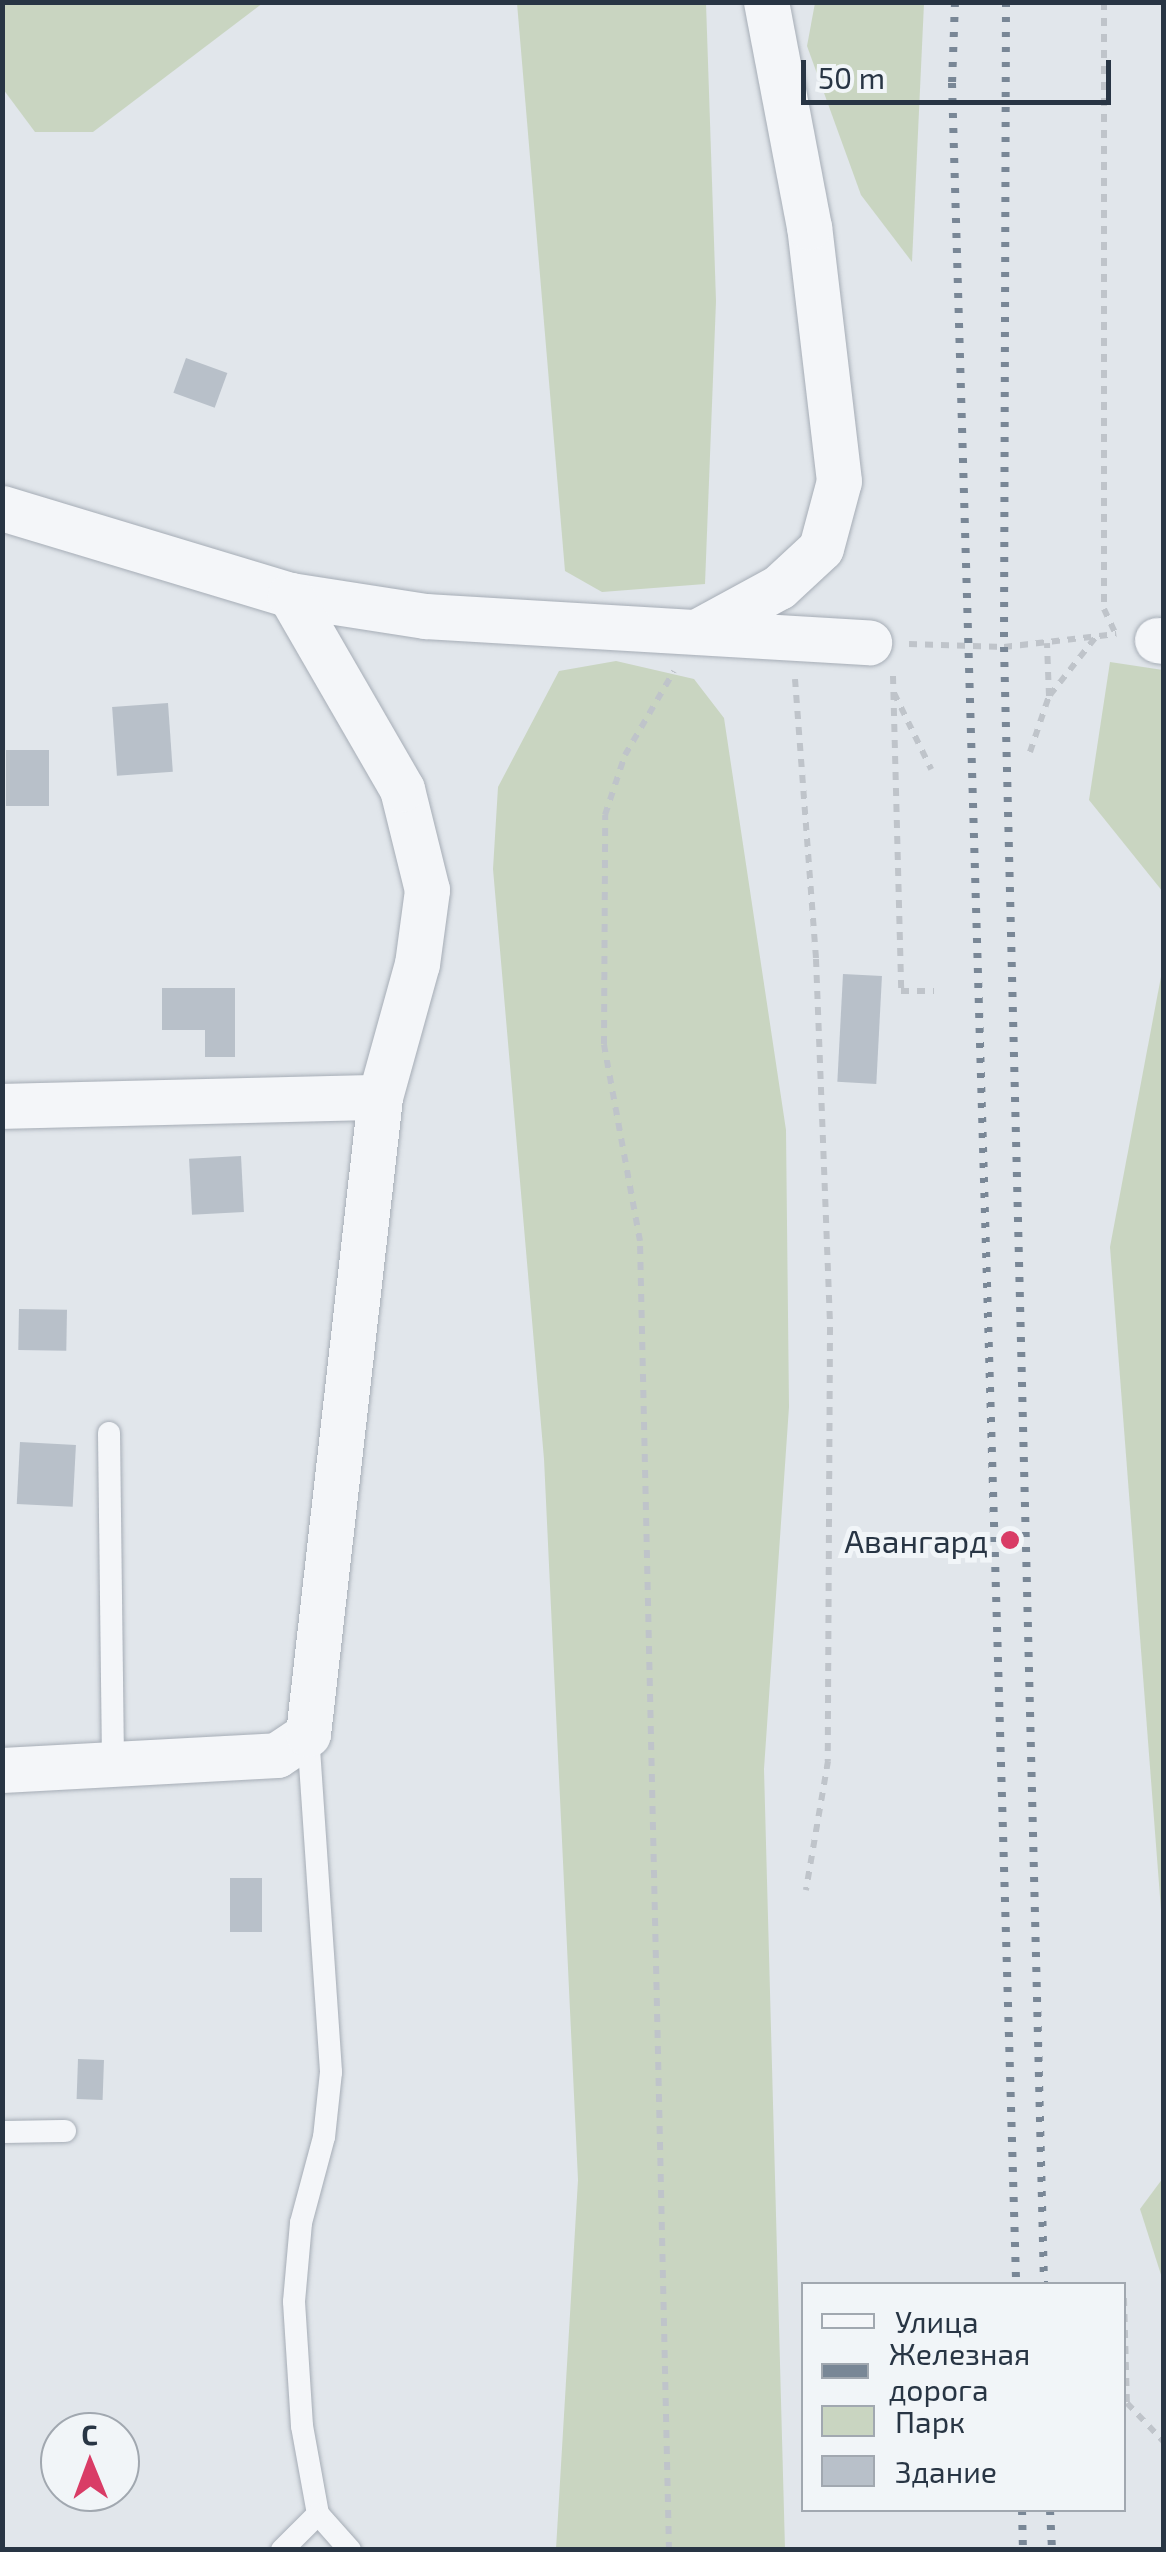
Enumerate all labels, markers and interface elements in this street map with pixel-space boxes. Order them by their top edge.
scale bar [806,40,1116,102]
text: 50 m [818,59,885,95]
place label: Авангард [844,1521,988,1559]
marker: Авангард [997,1527,1023,1553]
legend [801,2282,1126,2512]
text: Улица [895,2303,979,2339]
text: Железная дорога [889,2335,1030,2407]
text: Парк [895,2403,965,2439]
north arrow [40,2412,140,2512]
text: С [81,2417,98,2451]
text: Здание [895,2453,997,2489]

